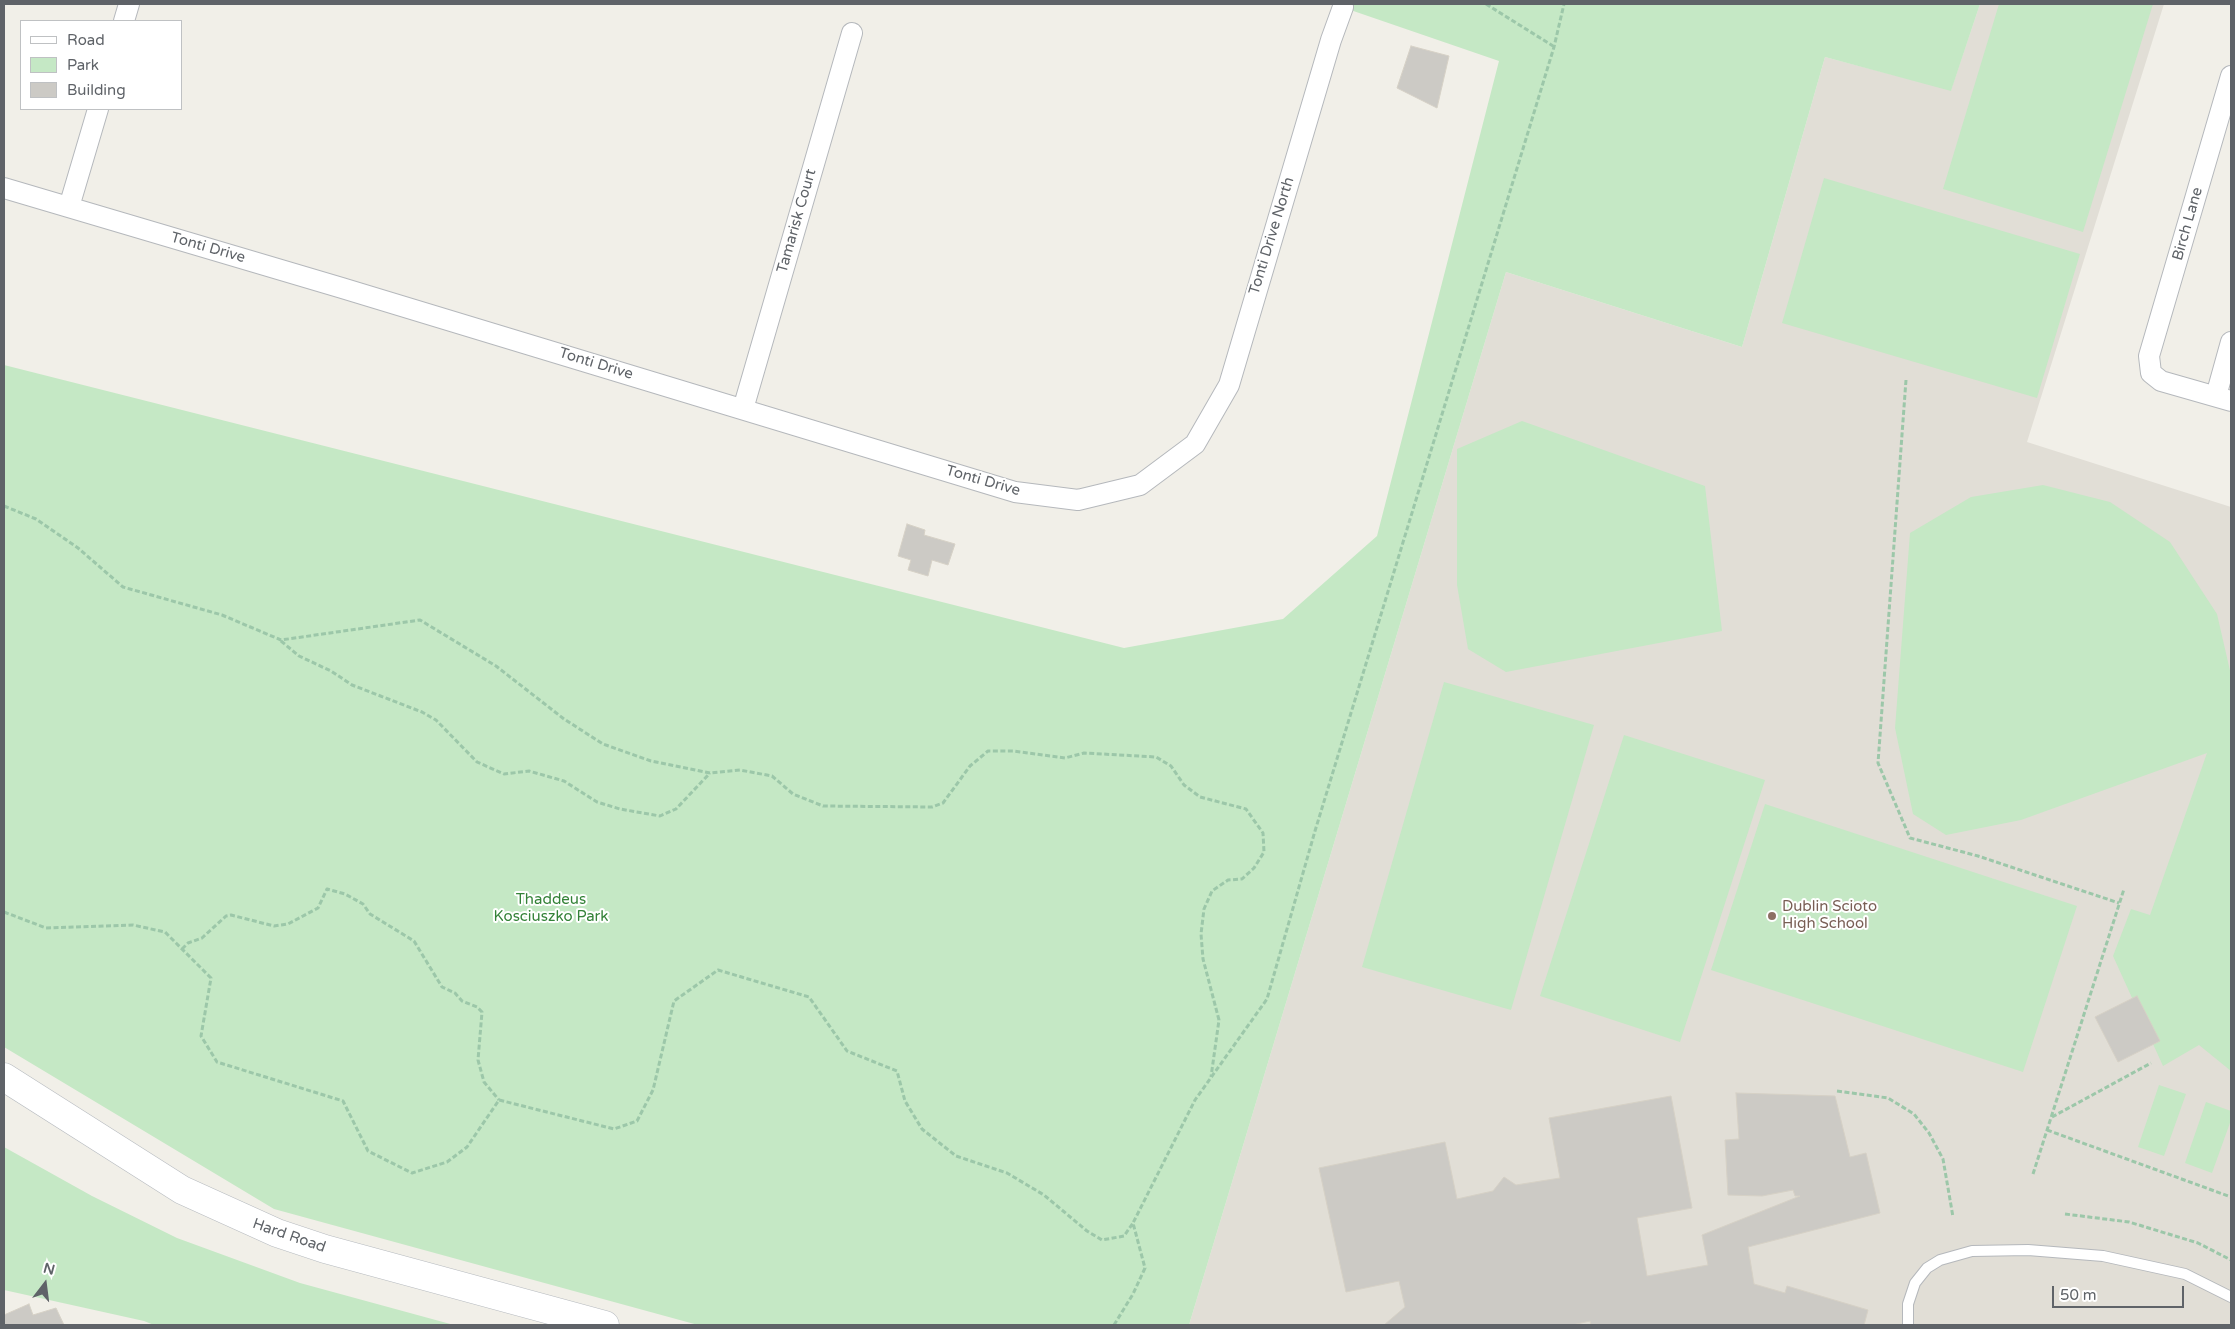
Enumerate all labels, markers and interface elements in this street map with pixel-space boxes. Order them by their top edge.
legend [20,20,182,110]
text: Road [67,31,105,49]
text: Park [67,56,99,74]
text: Building [67,81,126,99]
street label: Tamarisk Court [774,167,820,275]
street label: Tonti Drive North [1246,175,1298,297]
street label: Birch Lane [2169,185,2207,263]
street label: Tonti Drive [169,229,247,267]
street label: Tonti Drive [557,344,635,384]
street label: Tonti Drive [944,462,1022,500]
park label: Thaddeus Kosciuszko Park [493,891,609,926]
place label: Dublin Scioto High School [1782,898,1877,933]
marker: Dublin Scioto High School [1766,910,1778,922]
street label: Hard Road [250,1215,328,1257]
north arrow [20,1259,70,1309]
text: N [41,1259,57,1279]
scale bar [2055,1276,2188,1308]
text: 50 m [2060,1286,2097,1304]

